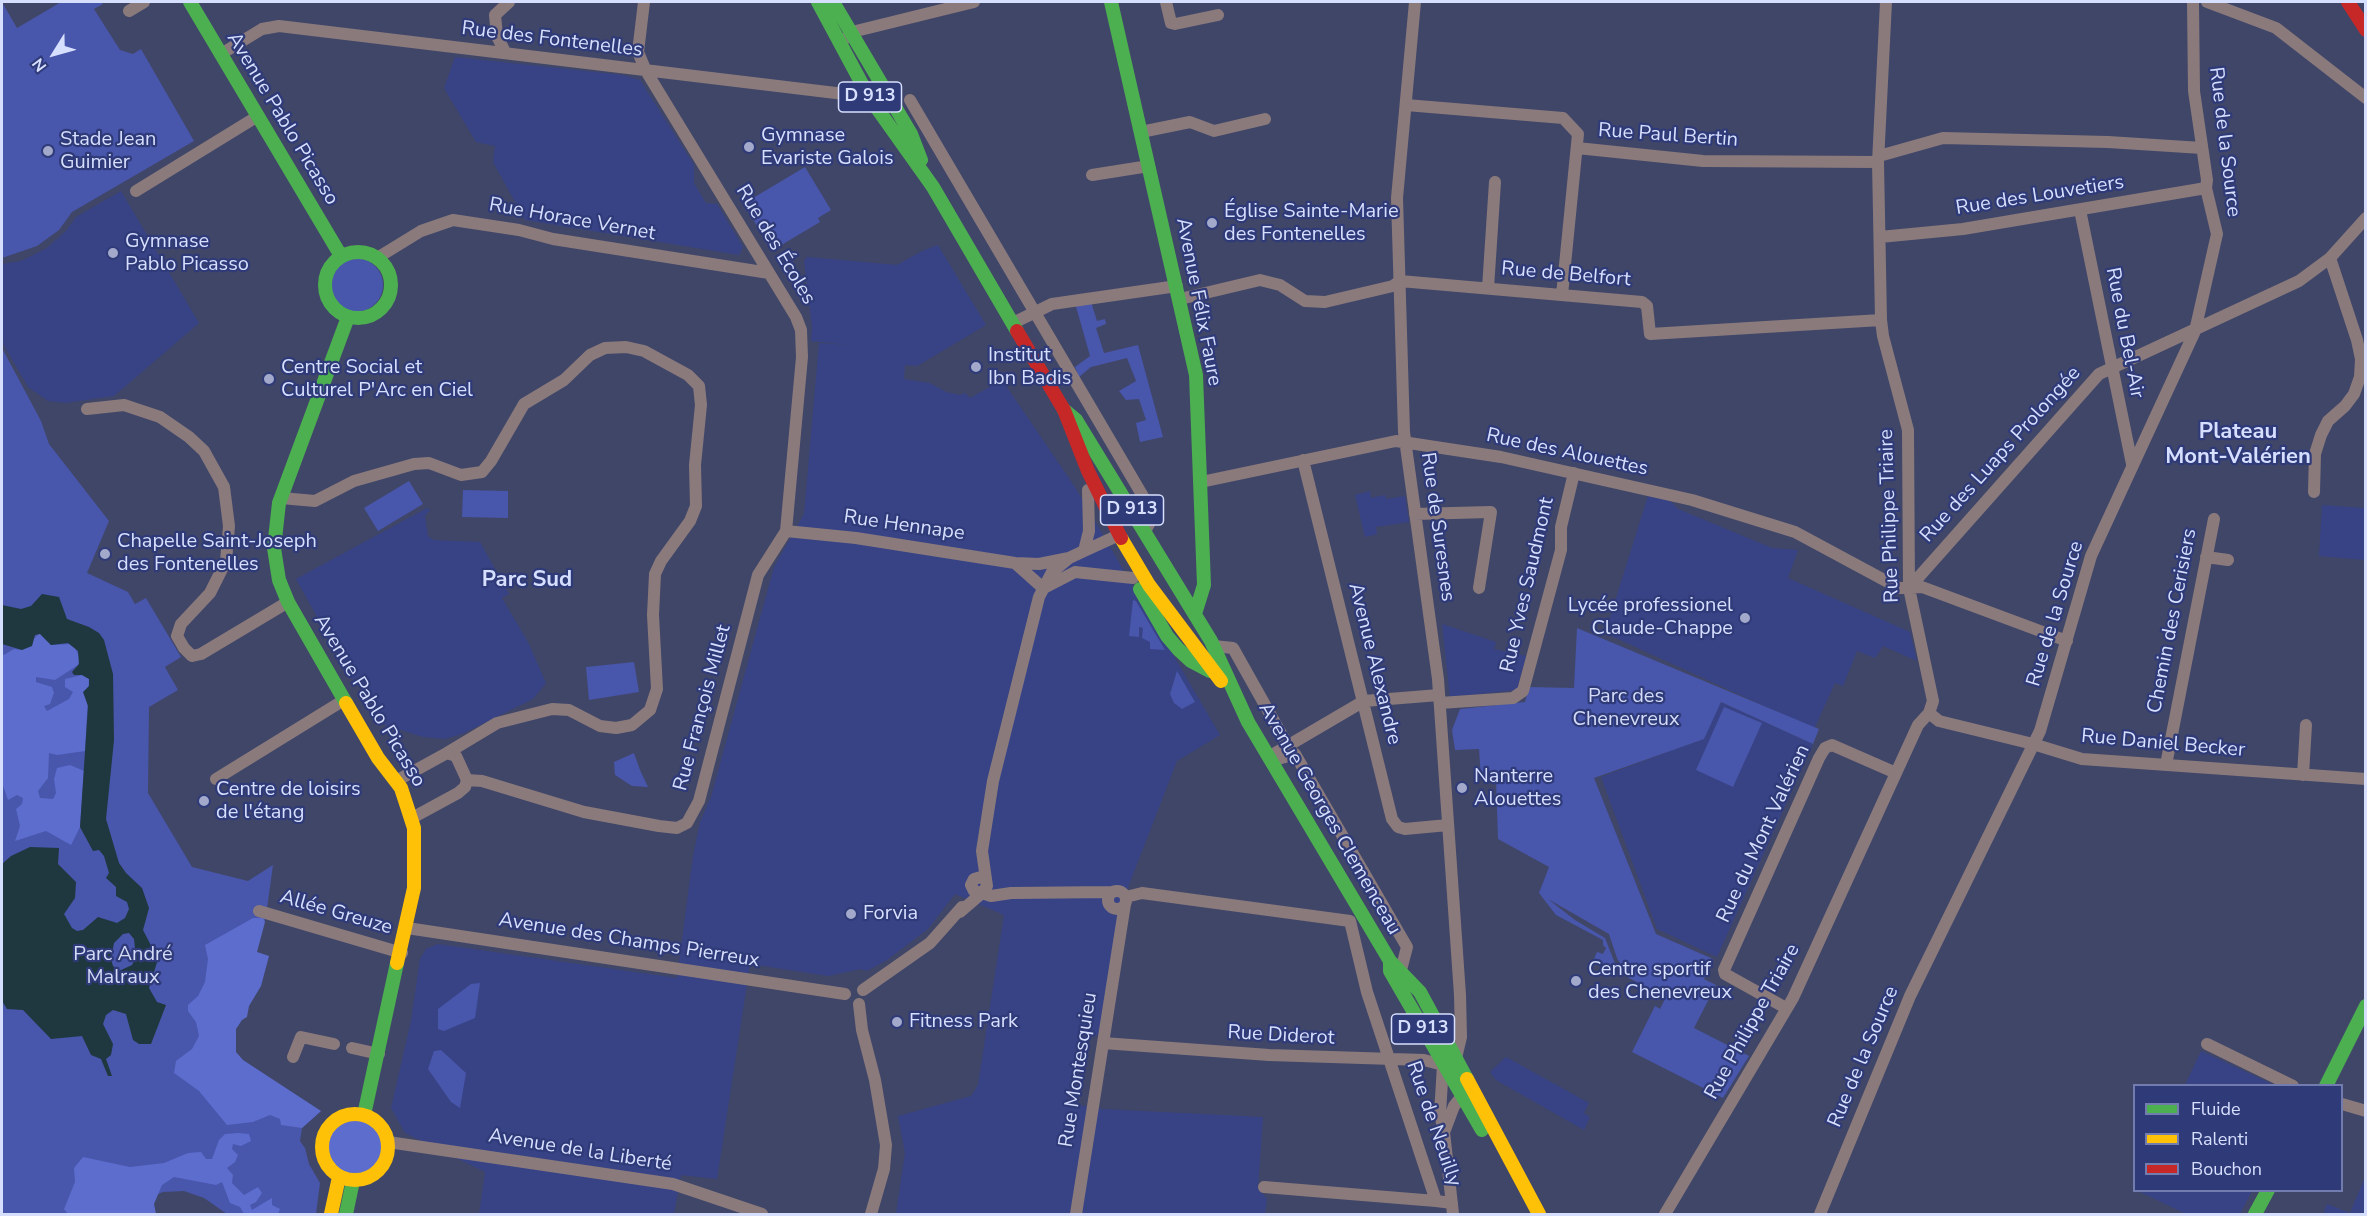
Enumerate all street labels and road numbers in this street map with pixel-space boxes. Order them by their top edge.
street label: Rue des Fontenelles [460,17,644,63]
street label: Avenue Pablo Picasso [221,28,343,210]
street label: Rue de la Source [2203,66,2245,218]
road number: D 913 [838,82,902,112]
street label: Rue Paul Bertin [1597,119,1739,153]
street label: Rue des Louvetiers [1954,171,2126,221]
street label: Rue des Écoles [730,181,820,309]
street label: Rue Horace Vernet [487,194,657,246]
street label: Avenue Félix Faure [1170,216,1226,388]
street label: Rue de Belfort [1500,257,1632,293]
street label: Rue du Bel-Air [2100,266,2148,400]
street label: Rue des Luaps Prolongée [1916,362,2086,548]
street label: Rue des Alouettes [1484,424,1650,482]
street label: Rue Philippe Triaire [1875,429,1905,603]
street label: Rue de Suresnes [1415,451,1459,603]
road number: D 913 [1100,495,1164,525]
street label: Rue Yves Saudmont [1496,495,1560,675]
street label: Rue Hennape [842,506,966,546]
street label: Chemin des Cerisiers [2143,527,2203,715]
street label: Rue de la Source [2022,538,2090,690]
street label: Avenue Alexandre [1342,581,1406,747]
street label: Avenue Pablo Picasso [308,610,430,792]
street label: Rue François Millet [669,622,737,794]
street label: Avenue Georges Clemenceau [1253,699,1405,939]
street label: Rue Daniel Becker [2080,725,2246,763]
street label: Rue du Mont Valérien [1712,741,1816,927]
street label: Allée Greuze [277,885,395,941]
street label: Avenue des Champs Pierreux [497,909,761,973]
street label: Rue Philippe Triaire [1700,940,1806,1104]
street label: Rue de la Source [1823,983,1905,1131]
street label: Rue Montesquieu [1055,991,1103,1149]
road number: D 913 [1392,1014,1454,1044]
street label: Rue Diderot [1227,1021,1335,1051]
street label: Rue de Neuilly [1400,1058,1466,1190]
street label: Avenue de la Liberté [487,1125,673,1177]

